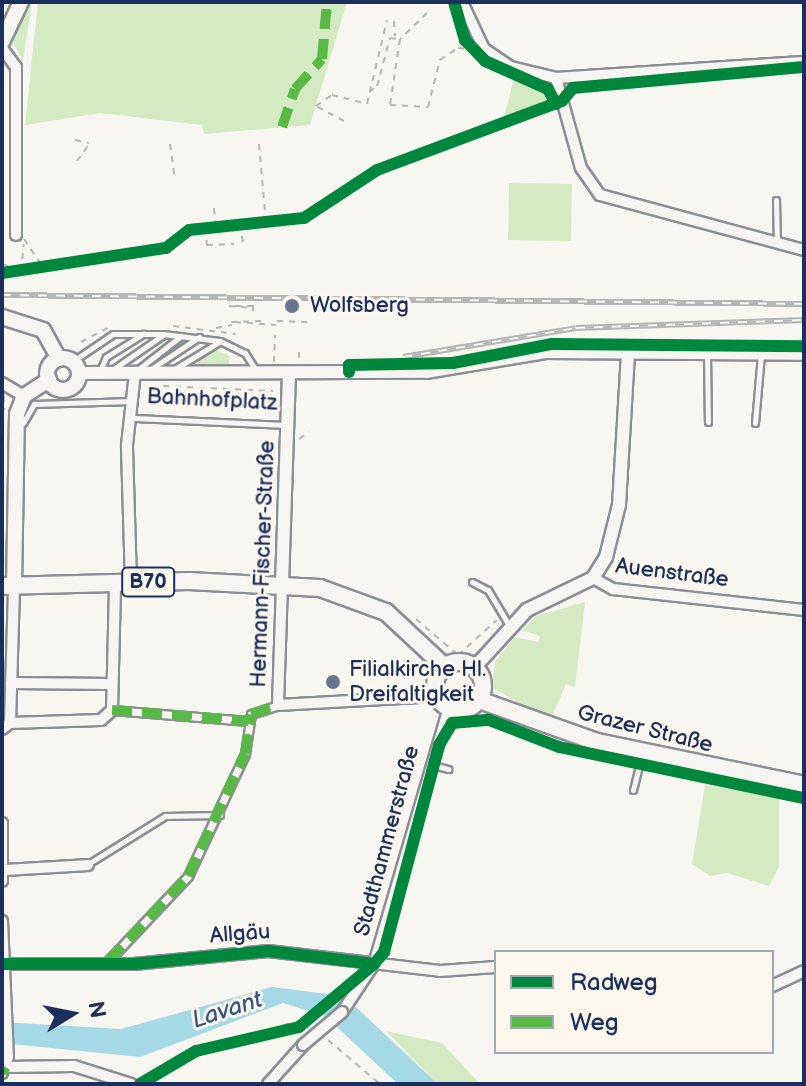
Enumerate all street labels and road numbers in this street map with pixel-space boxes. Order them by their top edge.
street label: Bahnhofplatz [146,383,278,417]
street label: Hermann-Fischer-Straße [245,440,281,688]
street label: Auenstraße [614,553,730,593]
road number: B70 [120,566,176,598]
street label: Grazer Straße [574,699,716,759]
street label: Stadthammerstraße [349,743,425,939]
street label: Allgäu [209,919,271,949]

